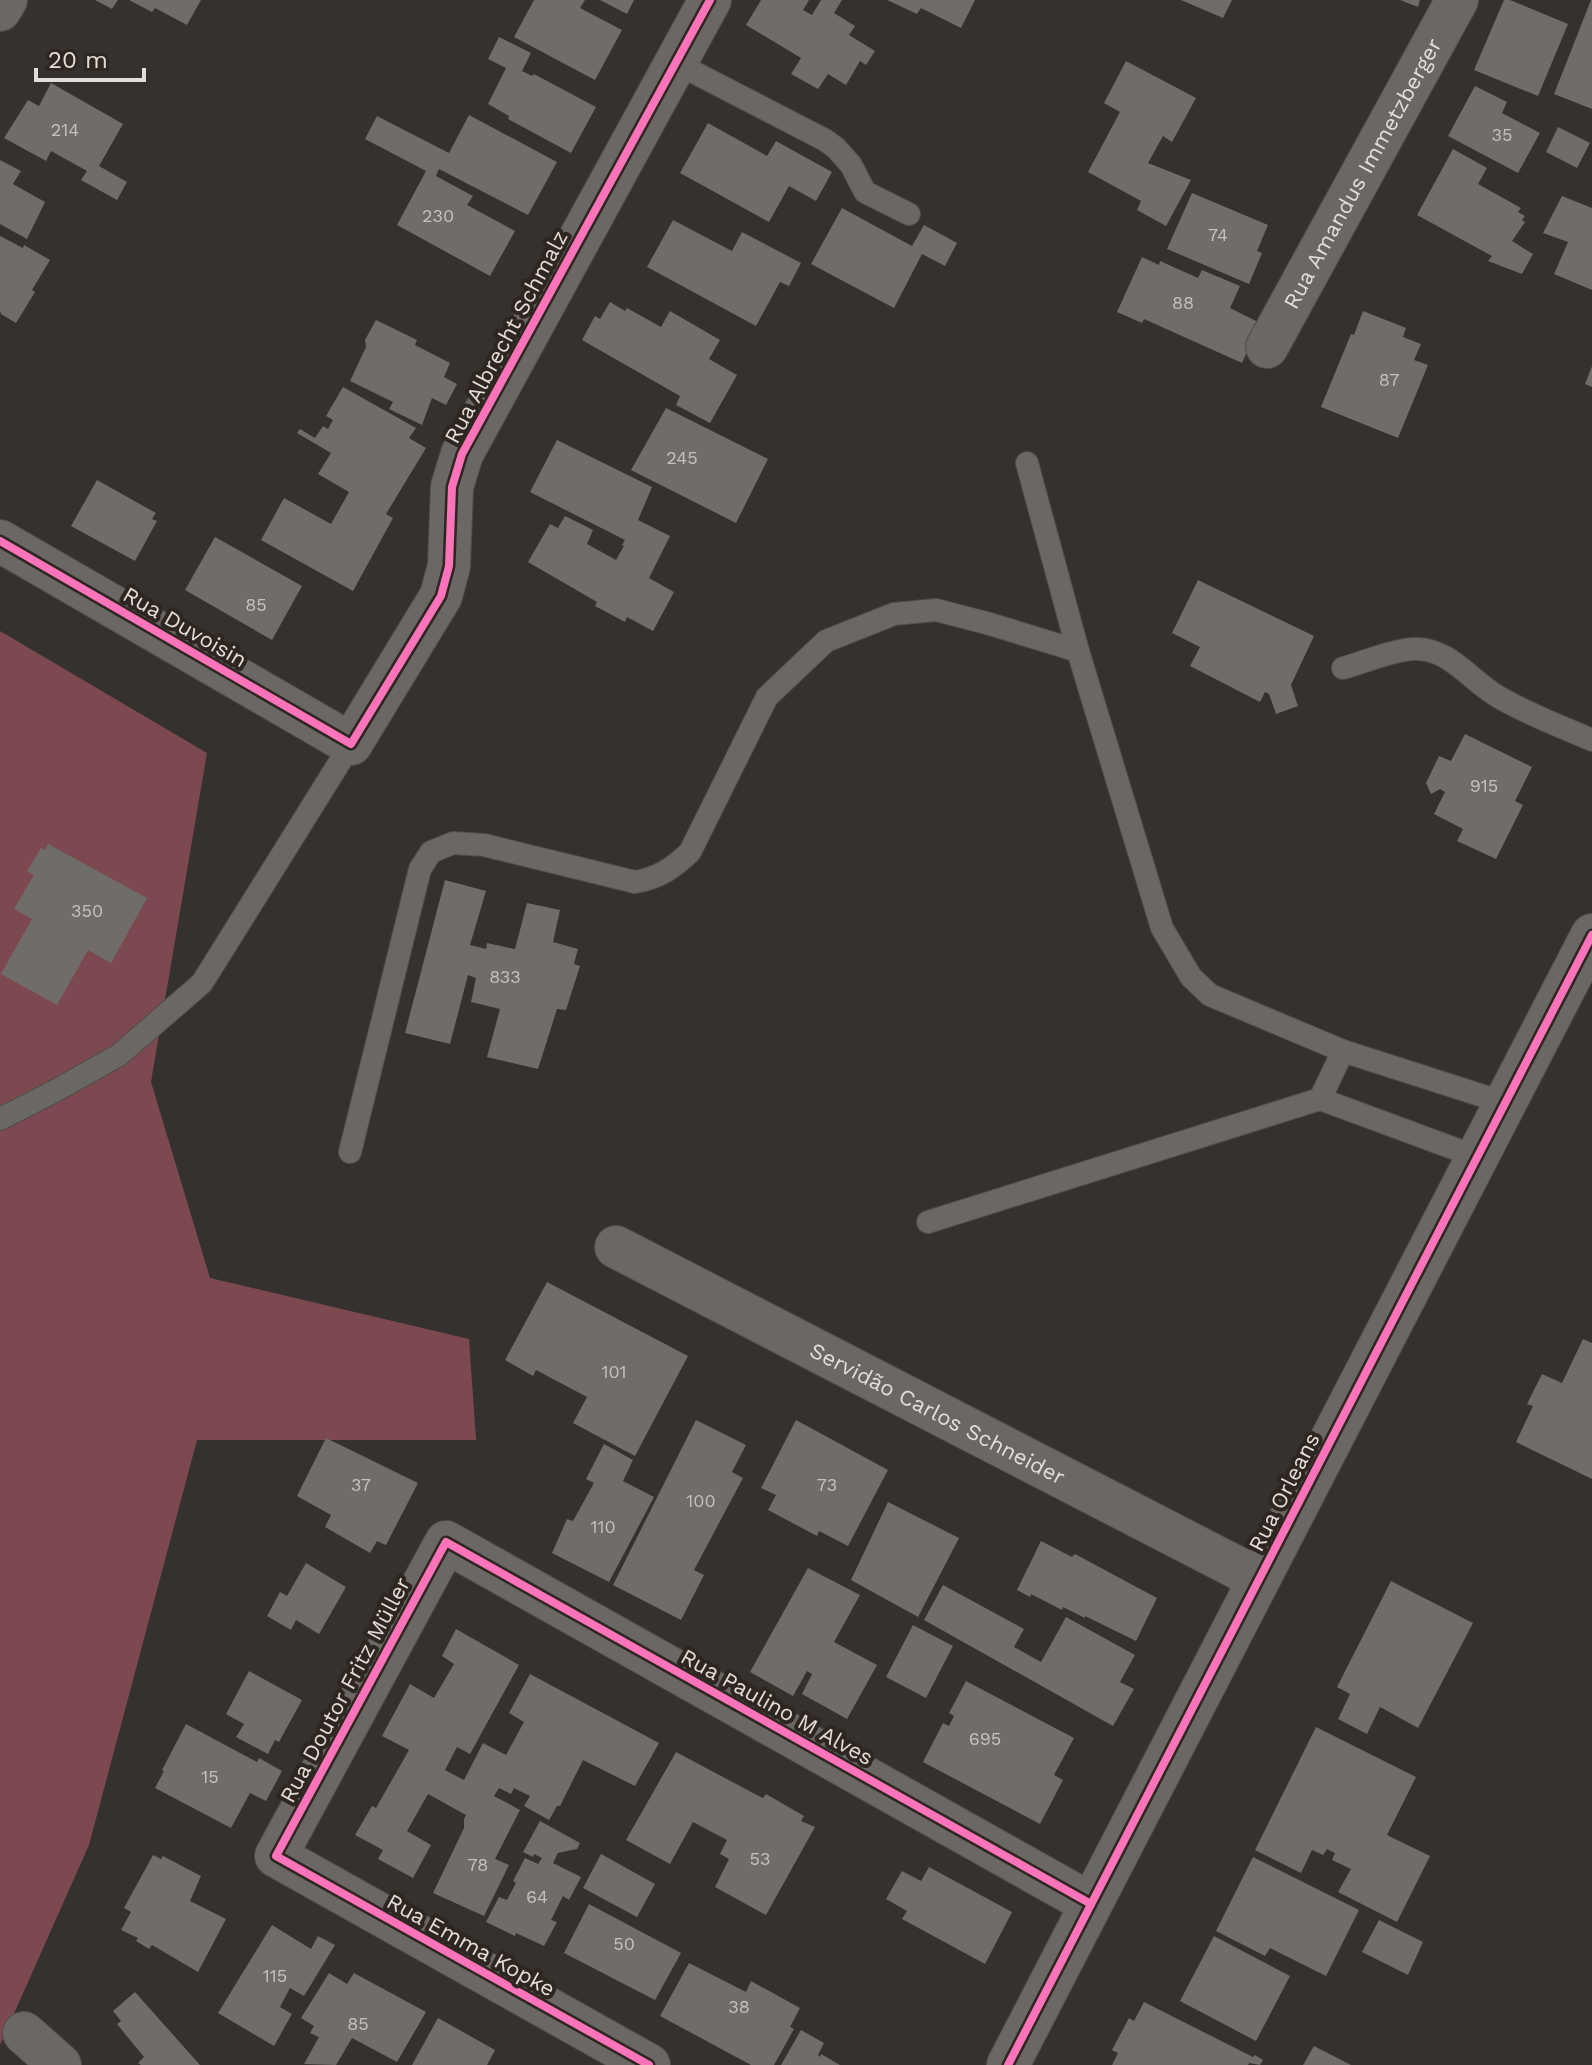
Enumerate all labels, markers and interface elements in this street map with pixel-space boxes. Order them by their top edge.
scale bar [36,32,144,82]
street label: Rua Amandus Immetzberger [1278,34,1446,313]
text: 20 m [48,46,108,74]
house number: 214 [51,119,79,140]
house number: 35 [1492,124,1512,145]
house number: 230 [422,205,454,226]
house number: 74 [1208,224,1228,245]
street label: Rua Albrecht Schmalz [439,226,573,448]
house number: 88 [1172,292,1194,313]
house number: 87 [1379,369,1399,390]
house number: 245 [666,447,698,468]
street label: Rua Duvoisin [119,582,251,672]
house number: 85 [245,594,267,615]
house number: 915 [1470,775,1498,796]
house number: 350 [71,900,103,921]
house number: 833 [489,966,521,987]
street label: Servidão Carlos Schneider [806,1337,1069,1489]
house number: 101 [601,1361,627,1382]
street label: Rua Orleans [1243,1428,1325,1556]
house number: 37 [351,1474,371,1495]
house number: 73 [817,1474,837,1495]
house number: 100 [686,1490,716,1511]
house number: 110 [590,1516,616,1537]
street label: Rua Doutor Fritz Müller [275,1573,415,1807]
street label: Rua Paulino M Alves [677,1644,877,1770]
house number: 695 [969,1728,1001,1749]
house number: 15 [201,1766,219,1787]
house number: 53 [750,1848,770,1869]
house number: 78 [468,1854,488,1875]
house number: 64 [526,1886,548,1907]
street label: Rua Emma Kopke [383,1888,559,2002]
house number: 50 [613,1933,635,1954]
house number: 115 [263,1965,287,1986]
house number: 38 [728,1996,750,2017]
house number: 85 [347,2013,369,2034]

